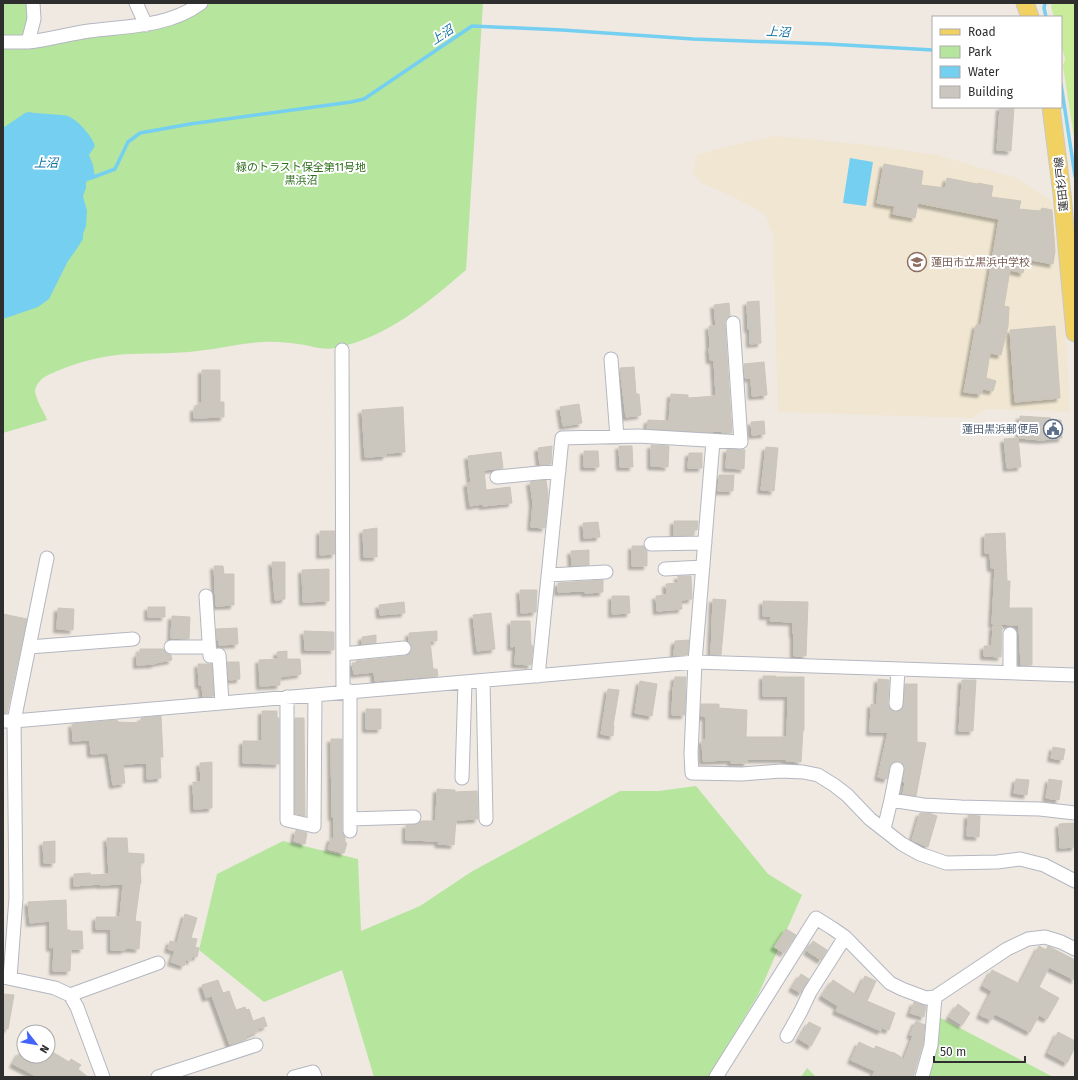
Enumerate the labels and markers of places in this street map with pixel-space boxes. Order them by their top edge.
school or university icon: 蓮田市立黒浜中学校 [906,251,928,273]
place label: 蓮田市立黒浜中学校 [931,256,1030,269]
public building icon: 蓮田黒浜郵便局 [1042,418,1064,440]
place label: 蓮田黒浜郵便局 [962,423,1039,436]

